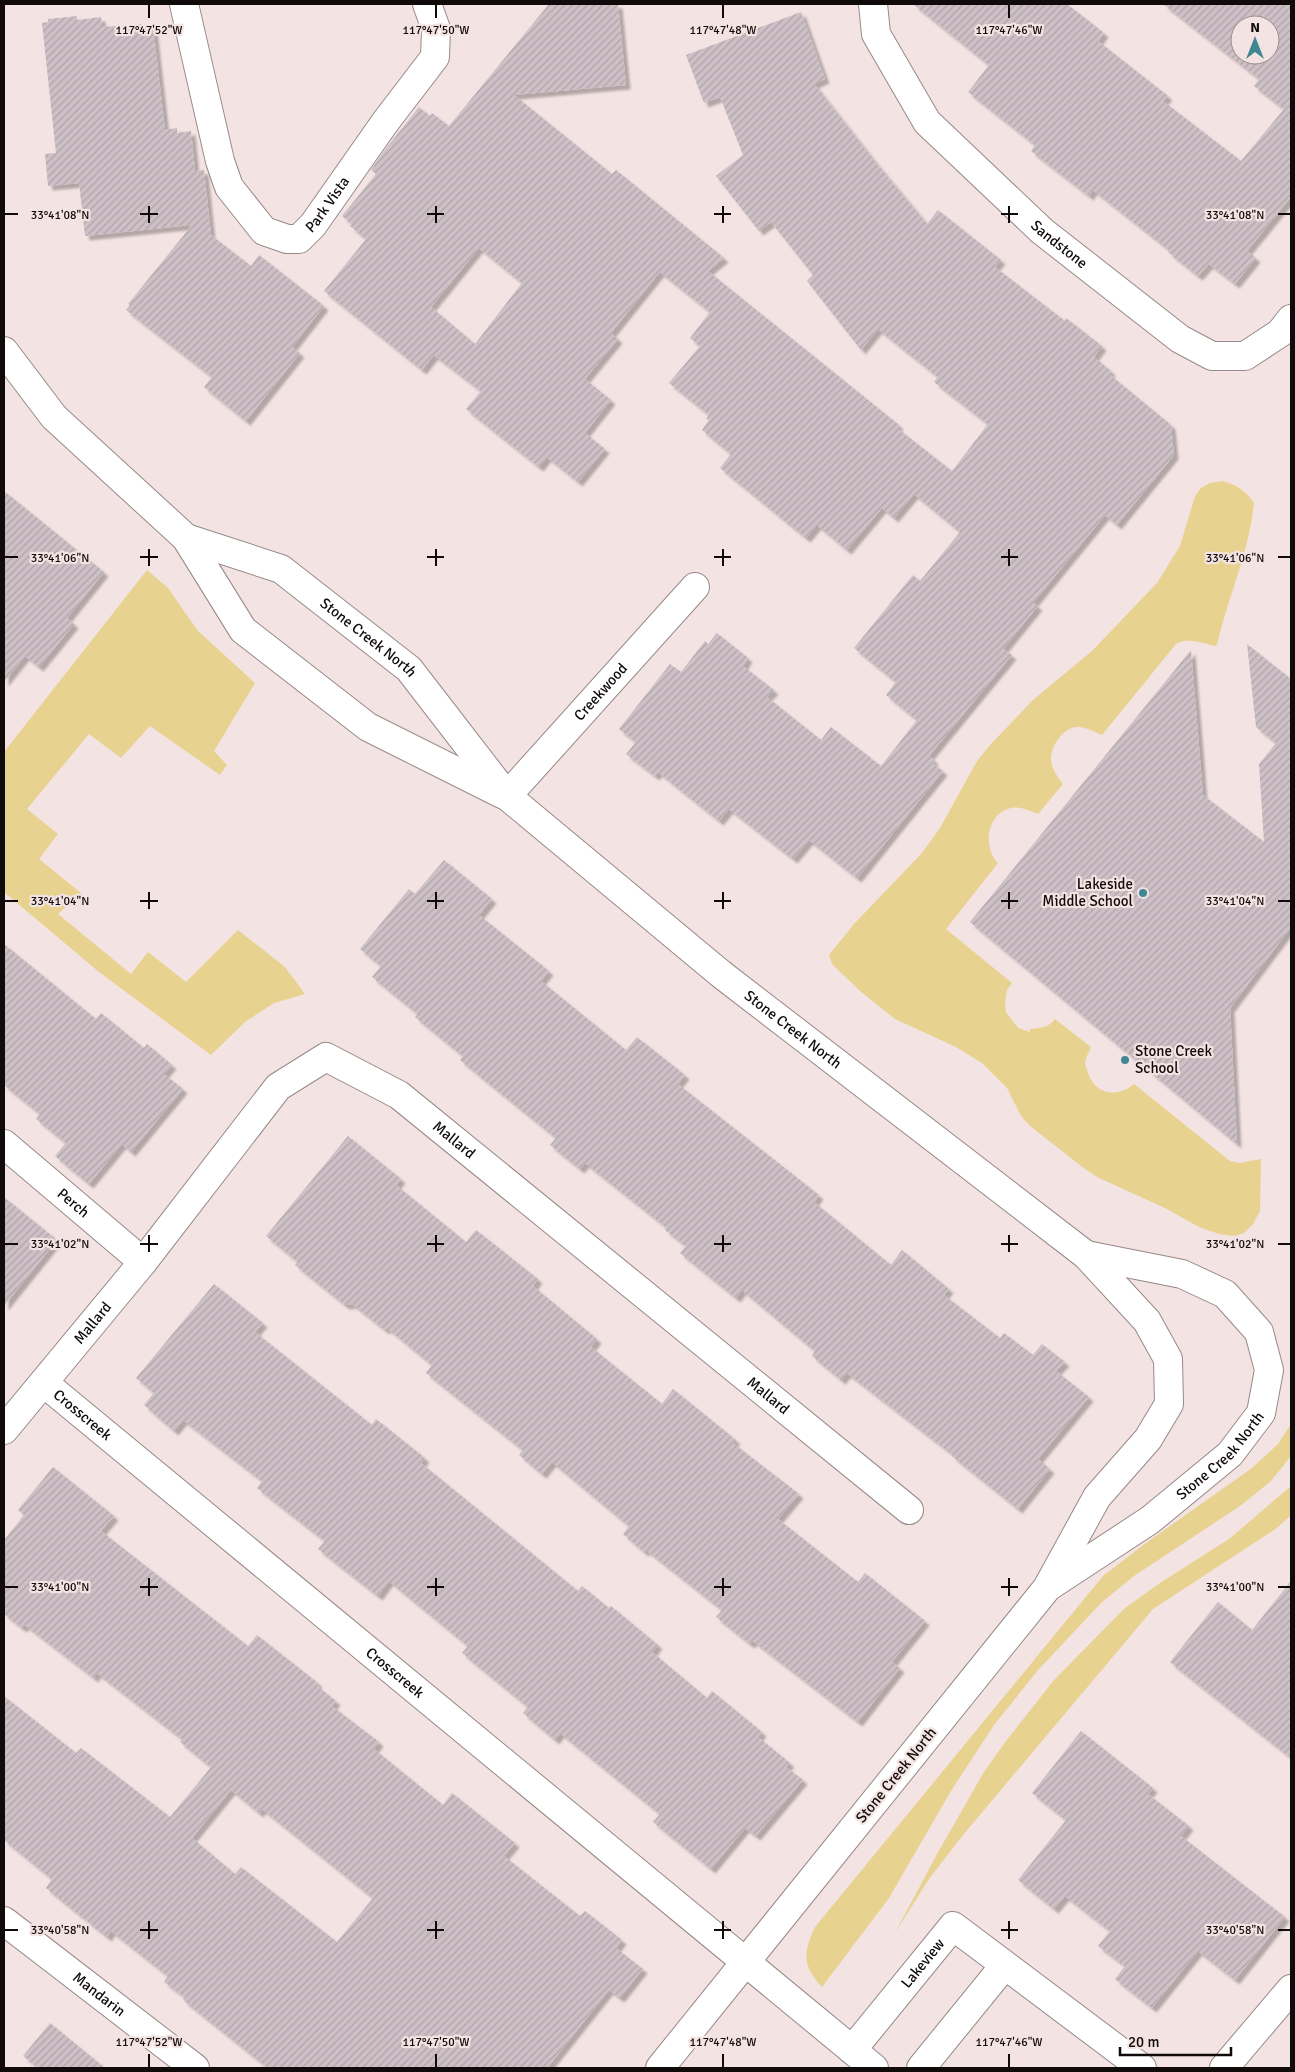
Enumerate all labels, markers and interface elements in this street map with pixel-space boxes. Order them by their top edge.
north arrow [1230,15,1280,65]
text: N [1250,19,1260,36]
text: 117°47'52"W [115,23,183,38]
text: 117°47'50"W [402,23,470,38]
text: 117°47'48"W [689,23,757,38]
text: 117°47'46"W [975,23,1043,38]
street label: Park Vista [302,173,353,236]
text: 33°41'08"N [31,208,89,223]
text: 33°41'08"N [1206,208,1264,223]
street label: Sandstone [1027,216,1091,272]
text: 33°41'06"N [31,551,89,566]
text: 33°41'06"N [1206,551,1264,566]
street label: Stone Creek North [317,594,421,680]
street label: Creekwood [570,659,631,724]
place label: Lakeside Middle School [1042,875,1133,910]
marker: Lakeside Middle School [1137,887,1149,899]
text: 33°41'04"N [31,894,89,909]
text: 33°41'04"N [1206,894,1264,909]
street label: Stone Creek North [741,986,845,1072]
place label: Stone Creek School [1135,1042,1213,1077]
marker: Stone Creek School [1119,1054,1131,1066]
street label: Mallard [429,1117,479,1162]
street label: Perch [54,1184,93,1221]
text: 33°41'02"N [31,1237,89,1252]
text: 33°41'02"N [1206,1237,1264,1252]
street label: Mallard [70,1298,115,1348]
street label: Mallard [743,1373,793,1418]
street label: Crosscreek [50,1386,116,1444]
street label: Stone Creek North [1173,1408,1268,1504]
text: 33°41'00"N [31,1580,89,1595]
text: 33°41'00"N [1206,1580,1264,1595]
street label: Crosscreek [362,1643,428,1702]
street label: Stone Creek North [852,1724,940,1826]
text: 33°40'58"N [31,1923,89,1938]
text: 33°40'58"N [1206,1923,1264,1938]
street label: Lakeview [897,1935,948,1992]
street label: Mandarin [69,1968,129,2020]
scale bar [1120,2024,1231,2056]
text: 20 m [1128,2033,1159,2051]
text: 117°47'52"W [115,2035,183,2050]
text: 117°47'50"W [402,2035,470,2050]
text: 117°47'48"W [689,2035,757,2050]
text: 117°47'46"W [975,2035,1043,2050]

